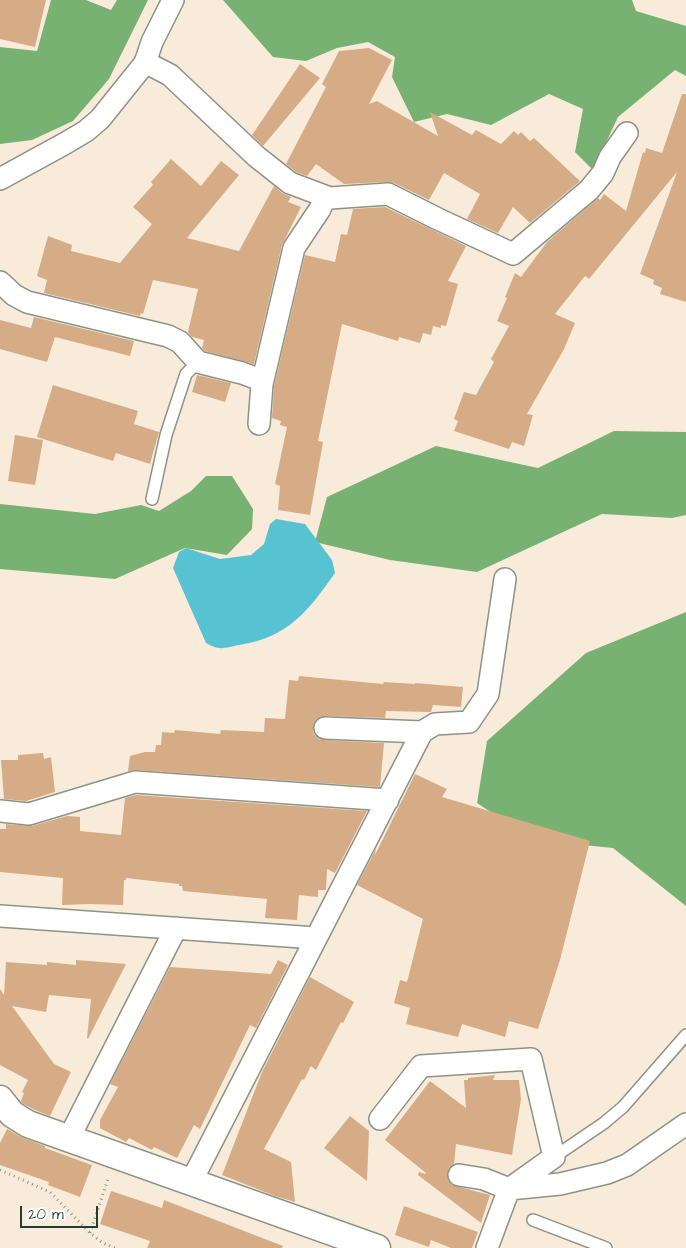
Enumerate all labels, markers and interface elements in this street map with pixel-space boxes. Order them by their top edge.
scale bar [22,1196,100,1228]
text: 20 m [28,1204,64,1225]

